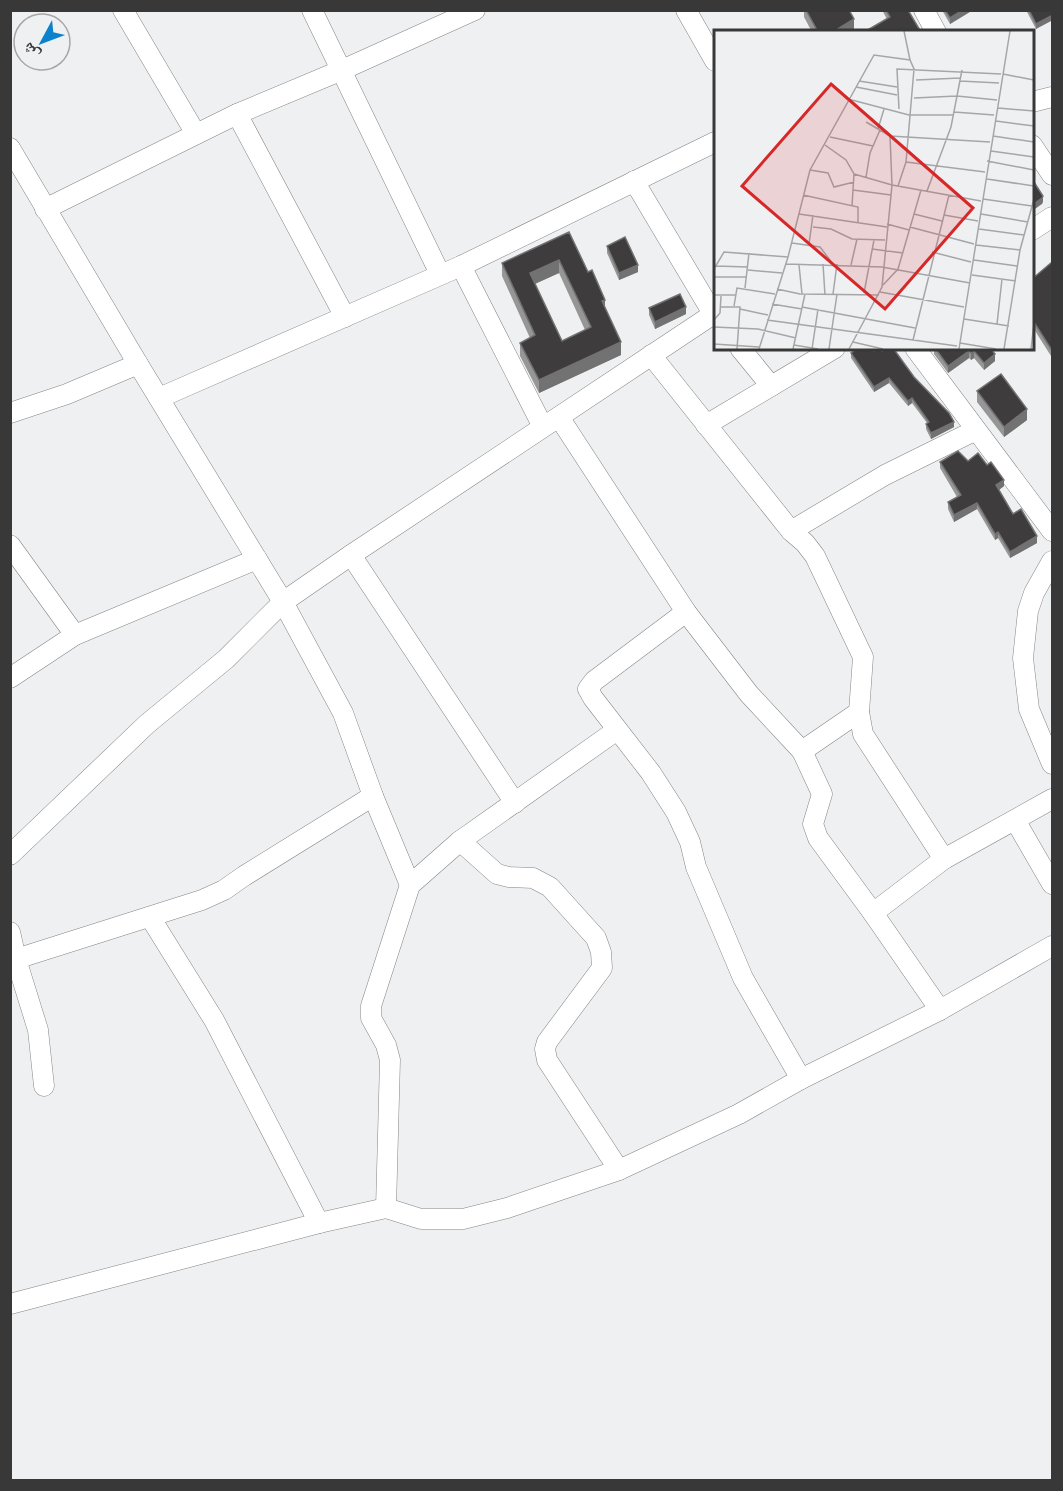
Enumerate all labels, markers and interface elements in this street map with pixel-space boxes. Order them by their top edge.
north arrow [12,12,72,72]
inset map [714,30,1033,350]
text: ش [18,39,44,64]

